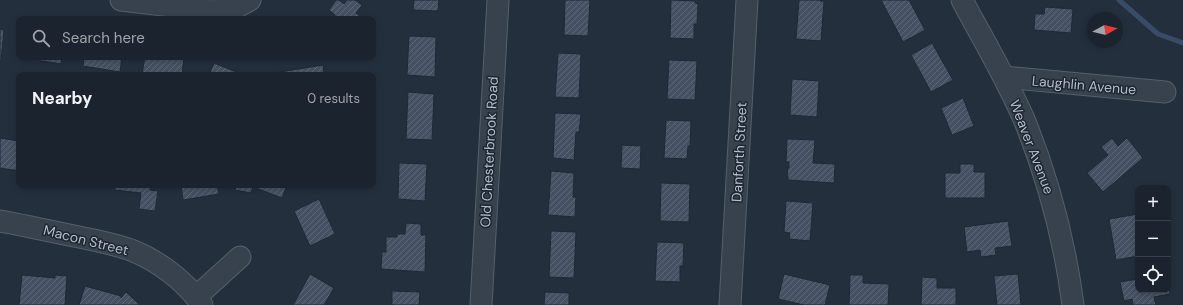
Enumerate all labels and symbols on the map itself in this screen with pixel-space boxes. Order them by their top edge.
north arrow [1087,12,1123,48]
street label: Laughlin Avenue [1031,71,1137,99]
street label: Old Chesterbrook Road [476,76,502,228]
street label: Weaver Avenue [1006,97,1058,197]
street label: Danforth Street [727,102,751,202]
street label: Macon Street [42,221,130,259]

